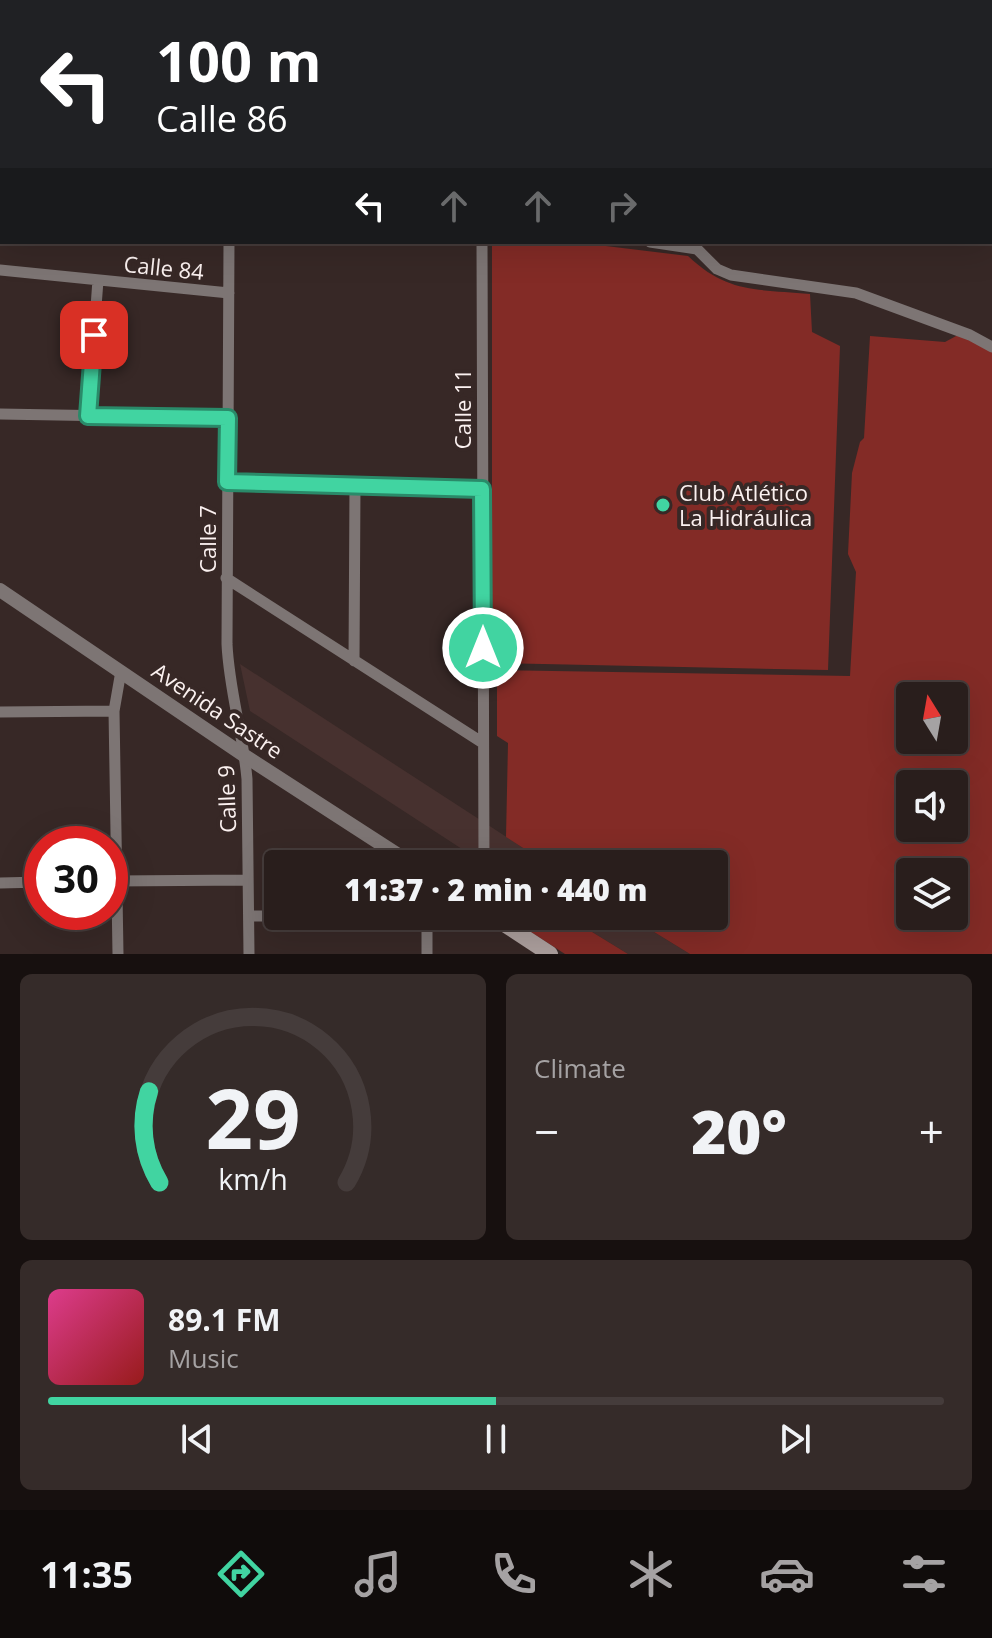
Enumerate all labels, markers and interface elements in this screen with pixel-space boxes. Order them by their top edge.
text: 100 m [156,22,322,98]
icon: left [24,32,128,136]
text: Calle 86 [156,94,288,143]
icon: left [348,184,392,228]
icon: ahead [432,184,476,228]
icon: ahead [516,184,560,228]
icon: right [600,184,644,228]
street label: Calle 84 [122,248,206,286]
pin [60,301,128,369]
icon: arrive [72,313,116,357]
street label: Calle 11 [447,369,477,449]
place label: Club Atlético La Hidráulica [679,477,812,532]
marker: Club Atlético La Hidráulica [654,496,672,514]
street label: Calle 7 [192,505,222,573]
position arrow [441,606,525,690]
street label: Avenida Sastre [147,655,289,765]
north arrow [896,682,968,754]
map controls [896,682,968,930]
street label: Calle 9 [210,765,242,833]
button: sound [896,770,968,842]
speed limit sign: 30 [24,826,128,930]
button: layers [896,858,968,930]
text: 11:37 · 2 min · 440 m [344,869,648,910]
text: Climate [534,1050,626,1086]
text: 29 [205,1060,301,1173]
text: 20° [691,1090,787,1172]
text: − [534,1101,559,1161]
text: + [919,1101,944,1161]
text: km/h [218,1159,288,1198]
text: 89.1 FM [168,1299,281,1340]
text: Music [168,1340,239,1376]
icon: previous [175,1417,219,1461]
icon: pause [474,1417,518,1461]
icon: next [773,1417,817,1461]
icon: directions [213,1546,269,1602]
icon: music [350,1546,406,1602]
icon: phone [486,1546,542,1602]
icon: climate [623,1546,679,1602]
icon: car [759,1546,815,1602]
icon: filters [896,1546,952,1602]
text: 11:35 [40,1550,133,1599]

